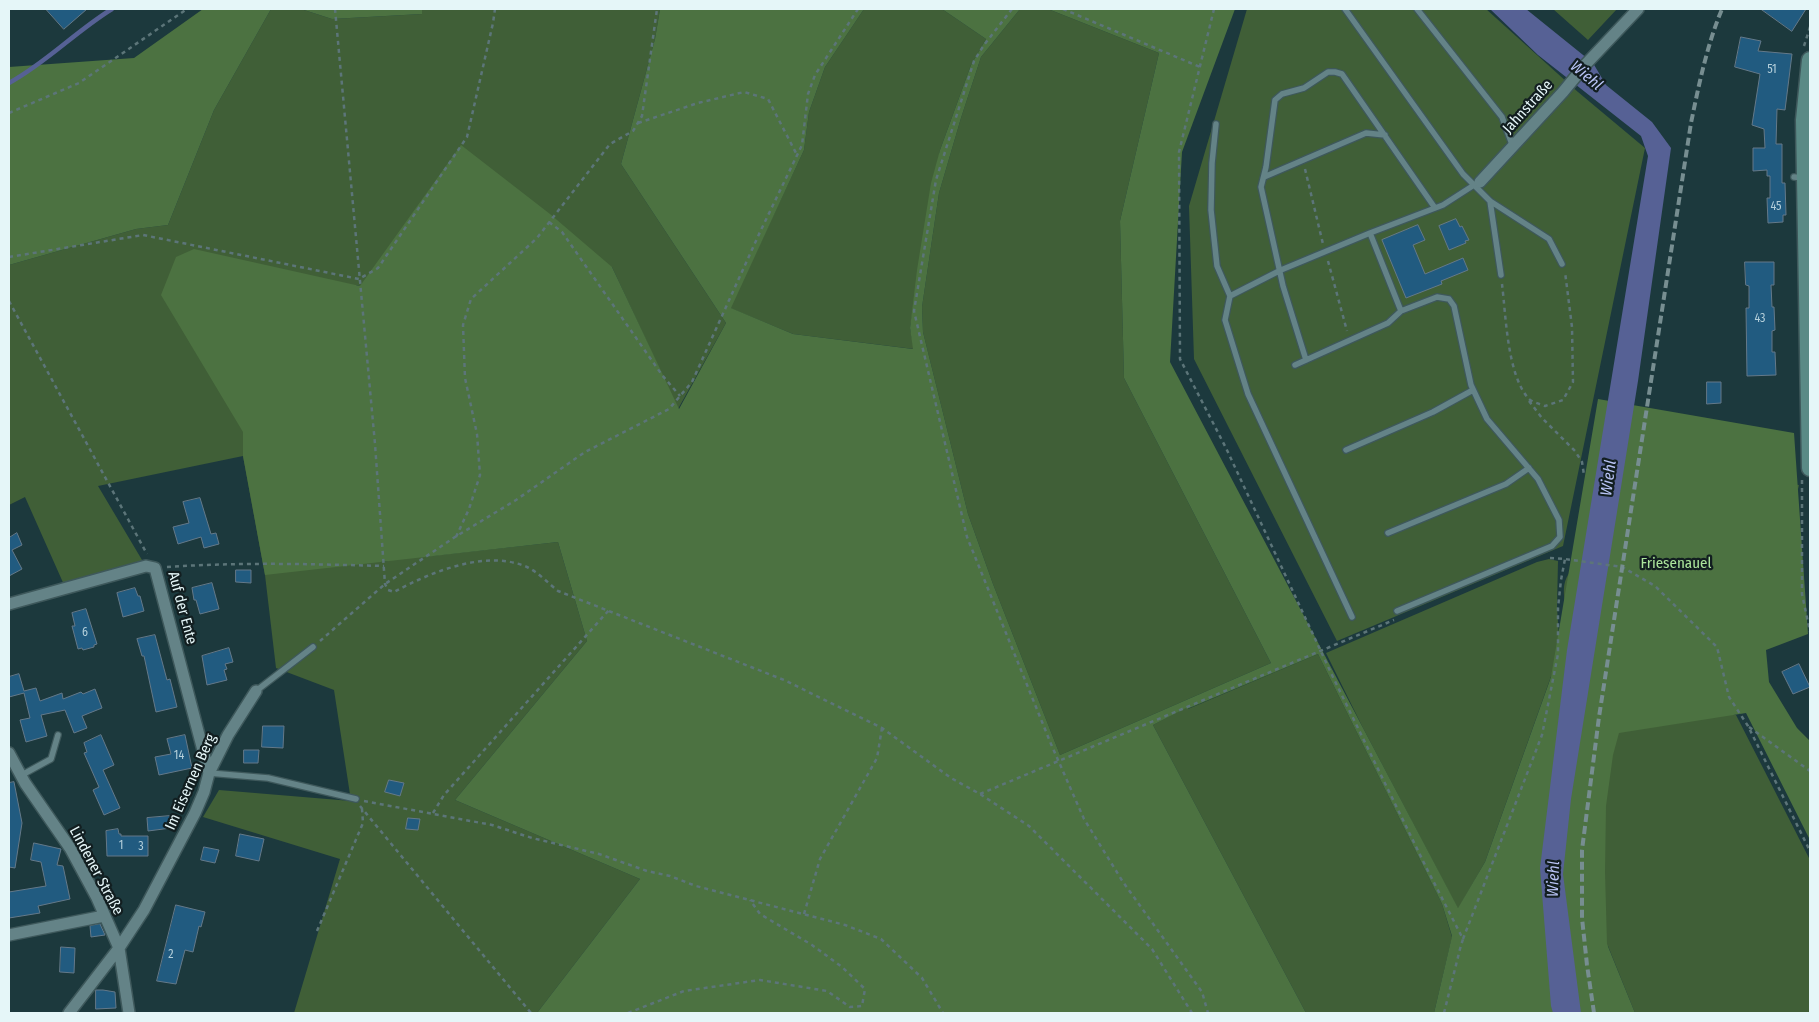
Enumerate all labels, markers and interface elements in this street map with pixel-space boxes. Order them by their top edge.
water label: Wiehl [1566,57,1606,95]
house number: 51 [1767,63,1777,77]
street label: Jahnstraße [1499,76,1557,138]
house number: 45 [1770,200,1782,214]
house number: 43 [1754,312,1766,326]
water label: Wiehl [1597,459,1621,497]
park label: Friesenauel [1641,555,1711,573]
street label: Auf der Ente [164,569,200,647]
house number: 6 [82,626,88,640]
street label: Im Eisernen Berg [162,731,220,833]
house number: 14 [174,749,184,763]
street label: Lindener Straße [65,824,127,918]
house number: 1 [119,839,123,853]
house number: 3 [138,840,144,854]
water label: Wiehl [1544,861,1564,897]
house number: 2 [168,948,174,962]

